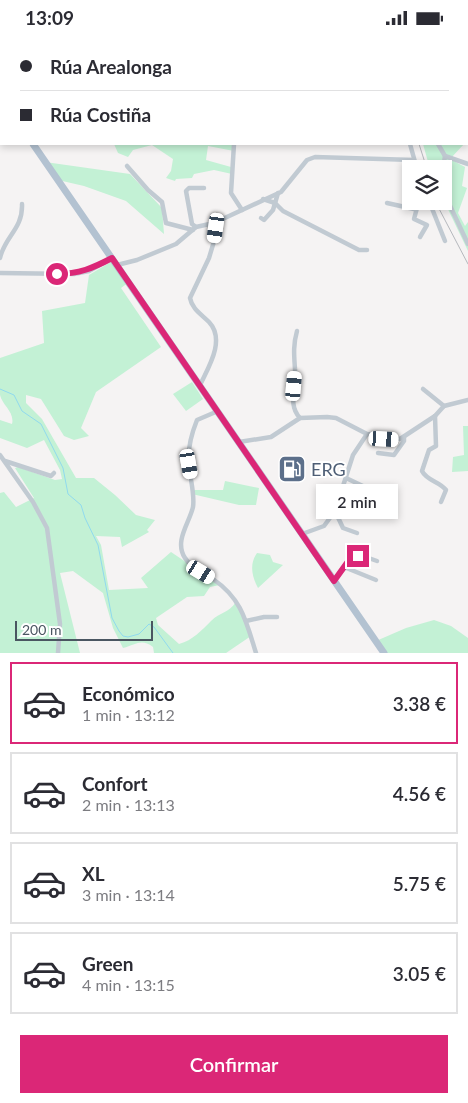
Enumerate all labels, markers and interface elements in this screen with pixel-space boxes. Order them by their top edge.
text: 13:09 [25,6,74,29]
text: Rúa Arealonga [50,55,172,78]
text: Rúa Costiña [50,103,151,126]
map controls [402,160,452,210]
button: layers [402,160,452,210]
car [206,212,225,244]
route start [46,263,68,285]
car [285,370,302,402]
car [368,431,399,447]
car [179,448,198,480]
fuel station icon: ERG [277,454,307,484]
place label: ERG [311,458,346,480]
callout: 2 min [317,483,399,519]
text: 2 min [337,492,377,511]
route end [347,545,369,567]
car [184,558,217,586]
scale bar [15,618,152,641]
text: 200 m [22,621,61,638]
icon: car [22,681,67,726]
text: Económico [82,682,175,705]
text: 3.38 € [393,692,446,715]
text: 1 min · 13:12 [82,705,175,724]
icon: car [22,771,67,816]
text: Confort [82,772,147,795]
text: 4.56 € [393,782,446,805]
text: 2 min · 13:13 [82,795,175,814]
icon: car [22,861,67,906]
text: XL [82,862,105,885]
text: 5.75 € [393,872,446,895]
text: 3 min · 13:14 [82,885,175,904]
icon: car [22,951,67,996]
text: Green [82,952,133,975]
text: 3.05 € [393,962,446,985]
text: 4 min · 13:15 [82,975,175,994]
button: Confirmar [20,1035,448,1093]

